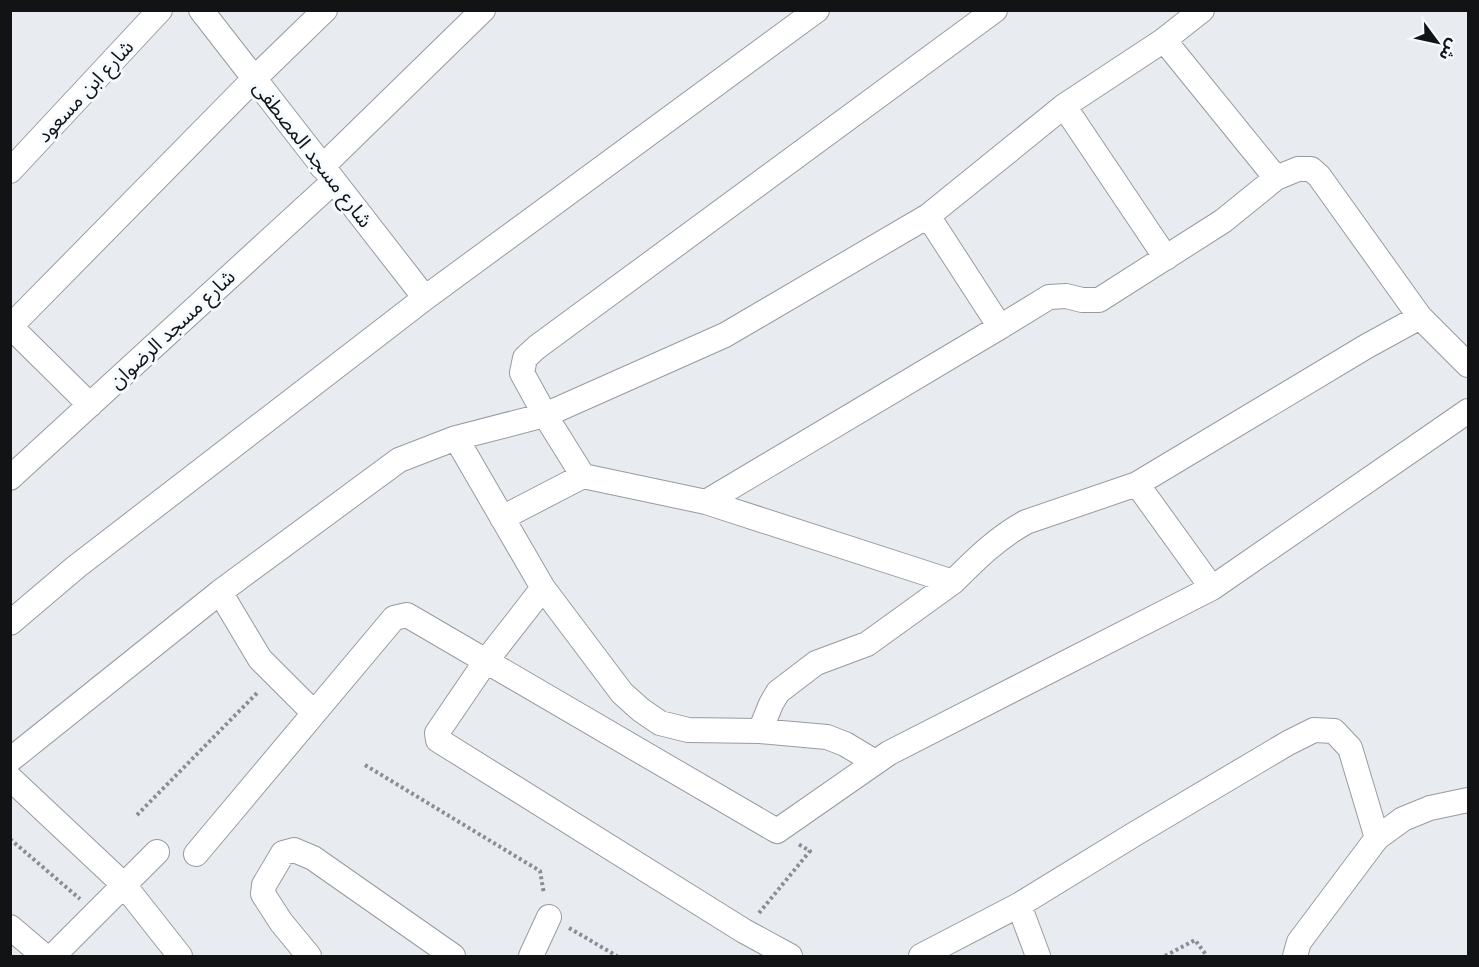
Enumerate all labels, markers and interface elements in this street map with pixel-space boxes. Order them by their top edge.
north arrow [1407,12,1467,72]
street label: شارع ابن مسعود [30,34,141,149]
text: ش [1434,35,1465,65]
street label: شارع مسجد المصطفى [246,75,379,234]
street label: شارع مسجد الرضوان [103,263,242,396]

